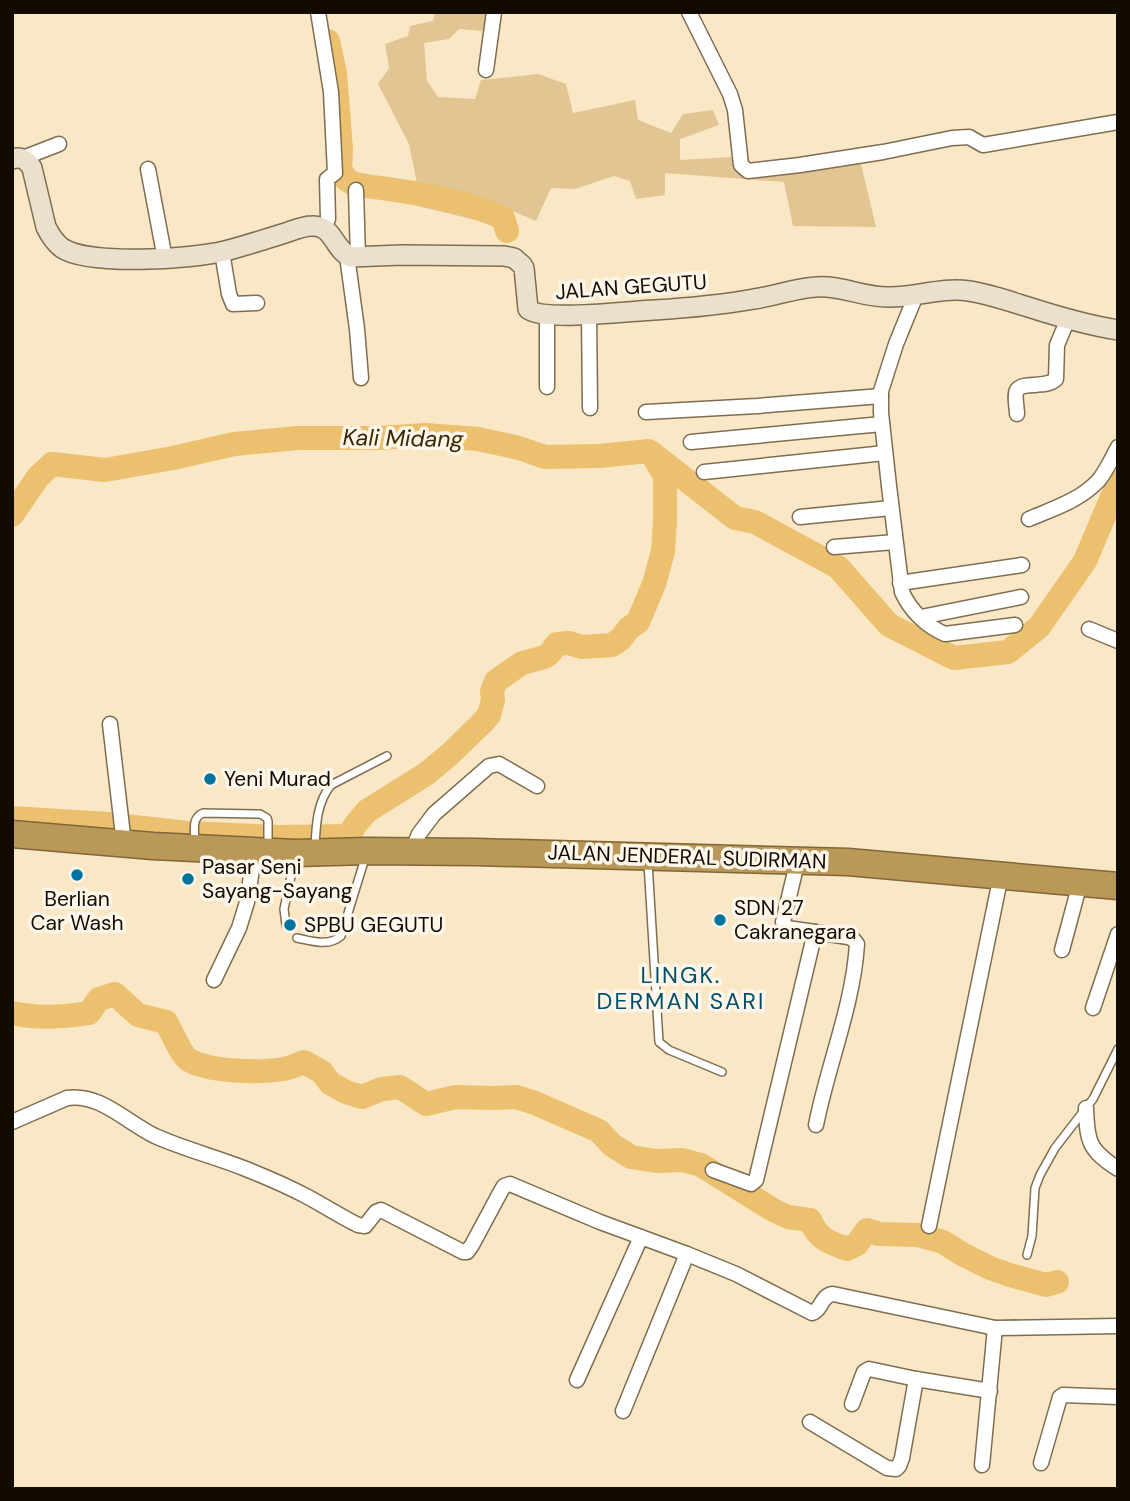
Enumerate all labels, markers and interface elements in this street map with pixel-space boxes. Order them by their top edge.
street label: JALAN GEGUTU [554,268,708,306]
water label: Kali Midang [342,422,465,454]
place label: Yeni Murad [224,765,331,793]
marker: Yeni Murad [202,771,218,787]
street label: JALAN JENDERAL SUDIRMAN [547,838,827,876]
place label: Pasar Seni Sayang-Sayang [202,853,353,905]
marker: Berlian Car Wash [69,867,85,883]
marker: Pasar Seni Sayang-Sayang [180,871,196,887]
place label: Berlian Car Wash [30,885,124,937]
place label: SDN 27 Cakranegara [734,894,857,946]
place label: SPBU GEGUTU [304,911,443,939]
marker: SDN 27 Cakranegara [712,912,728,928]
marker: SPBU GEGUTU [282,917,298,933]
district label: LINGK. DERMAN SARI [597,960,765,1016]

